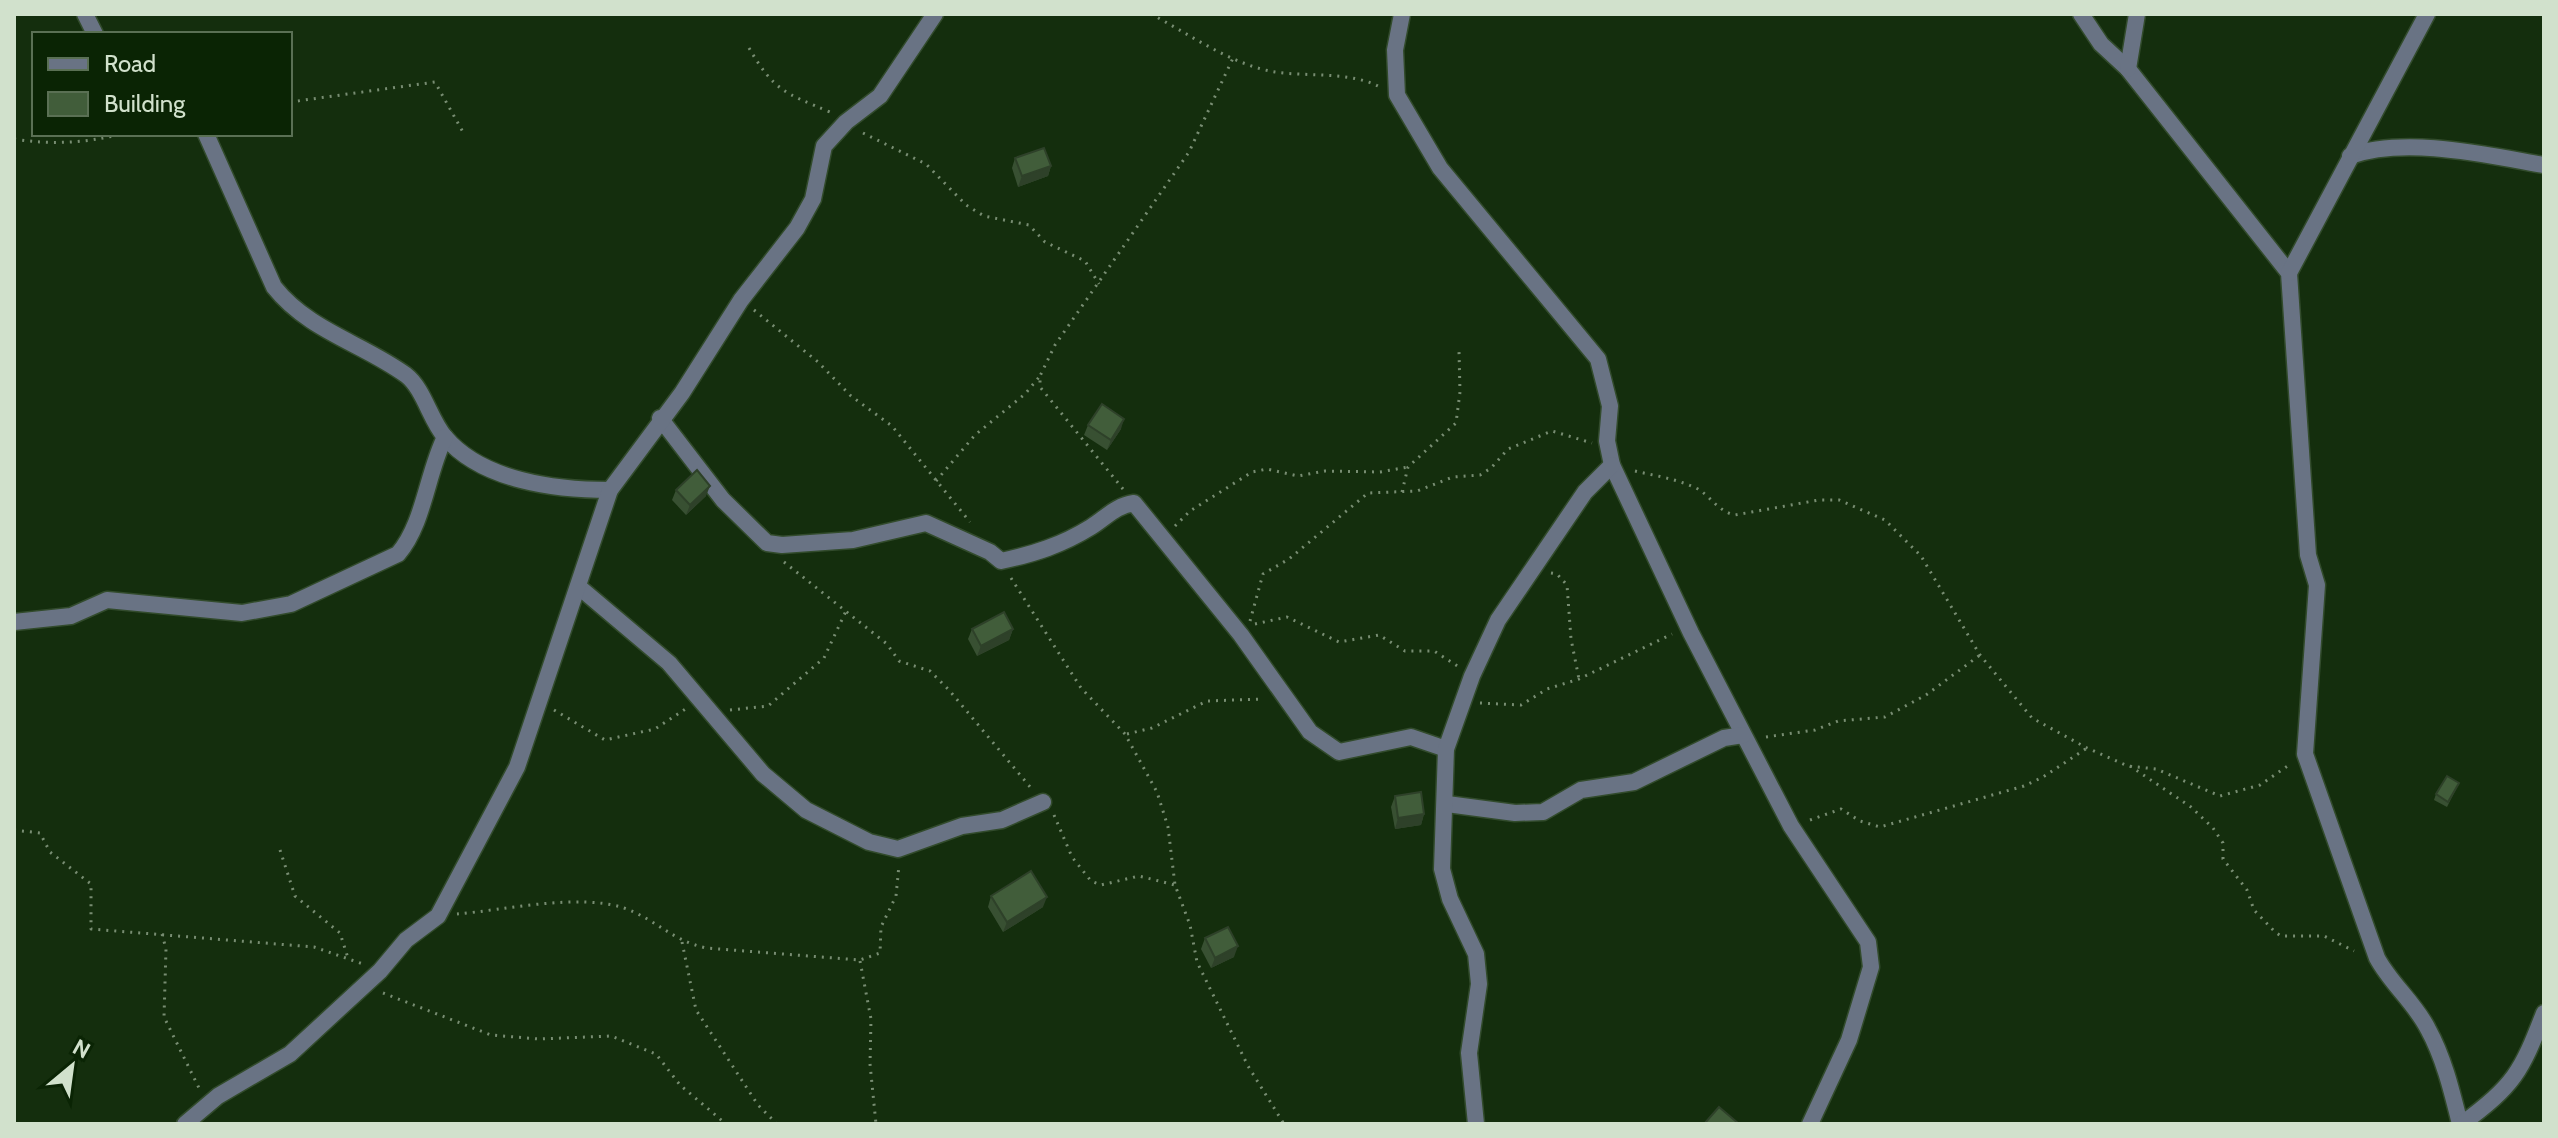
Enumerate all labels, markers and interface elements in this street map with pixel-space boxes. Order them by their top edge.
legend [32,32,292,136]
text: Road [104,49,156,78]
text: Building [104,89,186,118]
north arrow [32,1026,112,1106]
text: N [68,1033,95,1065]

